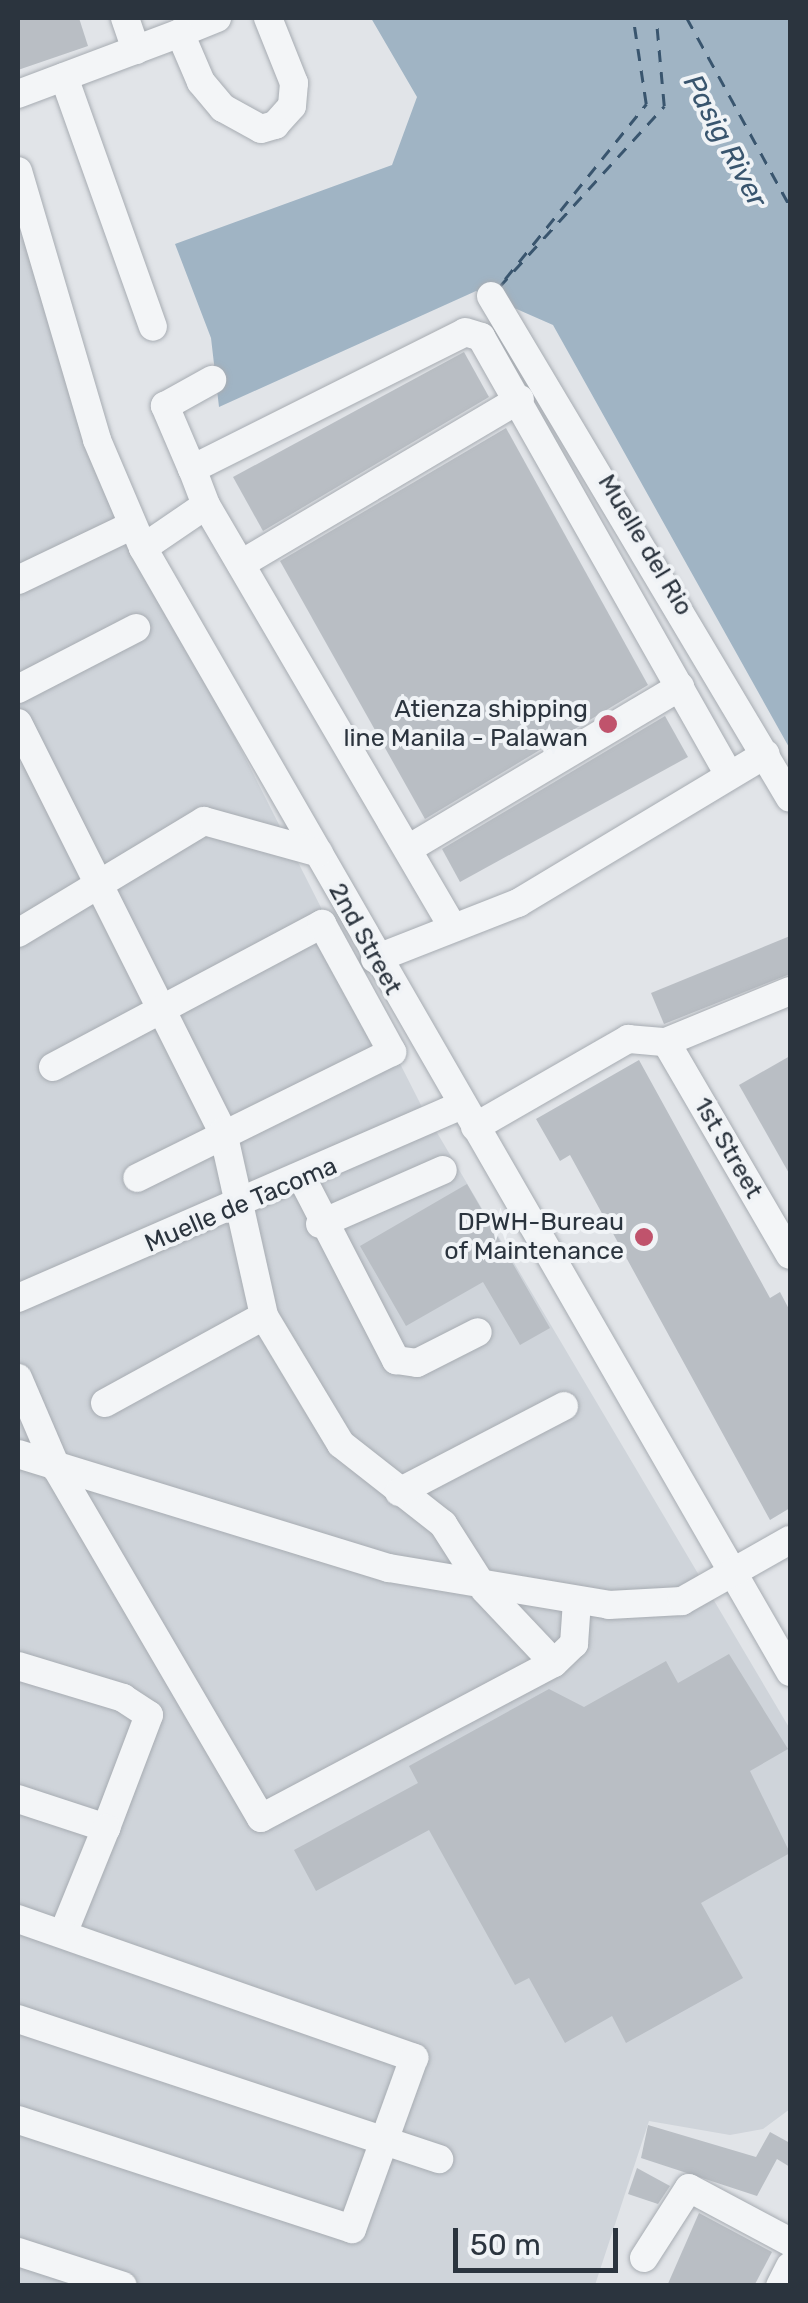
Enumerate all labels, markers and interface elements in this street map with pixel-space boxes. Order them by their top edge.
water label: Pasig River [676,69,774,213]
street label: Muelle del Rio [591,469,699,621]
place label: Atienza shipping line Manila - Palawan [343,695,588,754]
marker: Atienza shipping line Manila - Palawan [597,713,619,735]
street label: 2nd Street [322,878,408,1000]
street label: 1st Street [687,1092,769,1204]
street label: Muelle de Tacoma [140,1151,342,1259]
place label: DPWH-Bureau of Maintenance [444,1208,624,1267]
marker: DPWH-Bureau of Maintenance [633,1226,655,1248]
scale bar [458,2208,623,2270]
text: 50 m [470,2227,541,2263]

